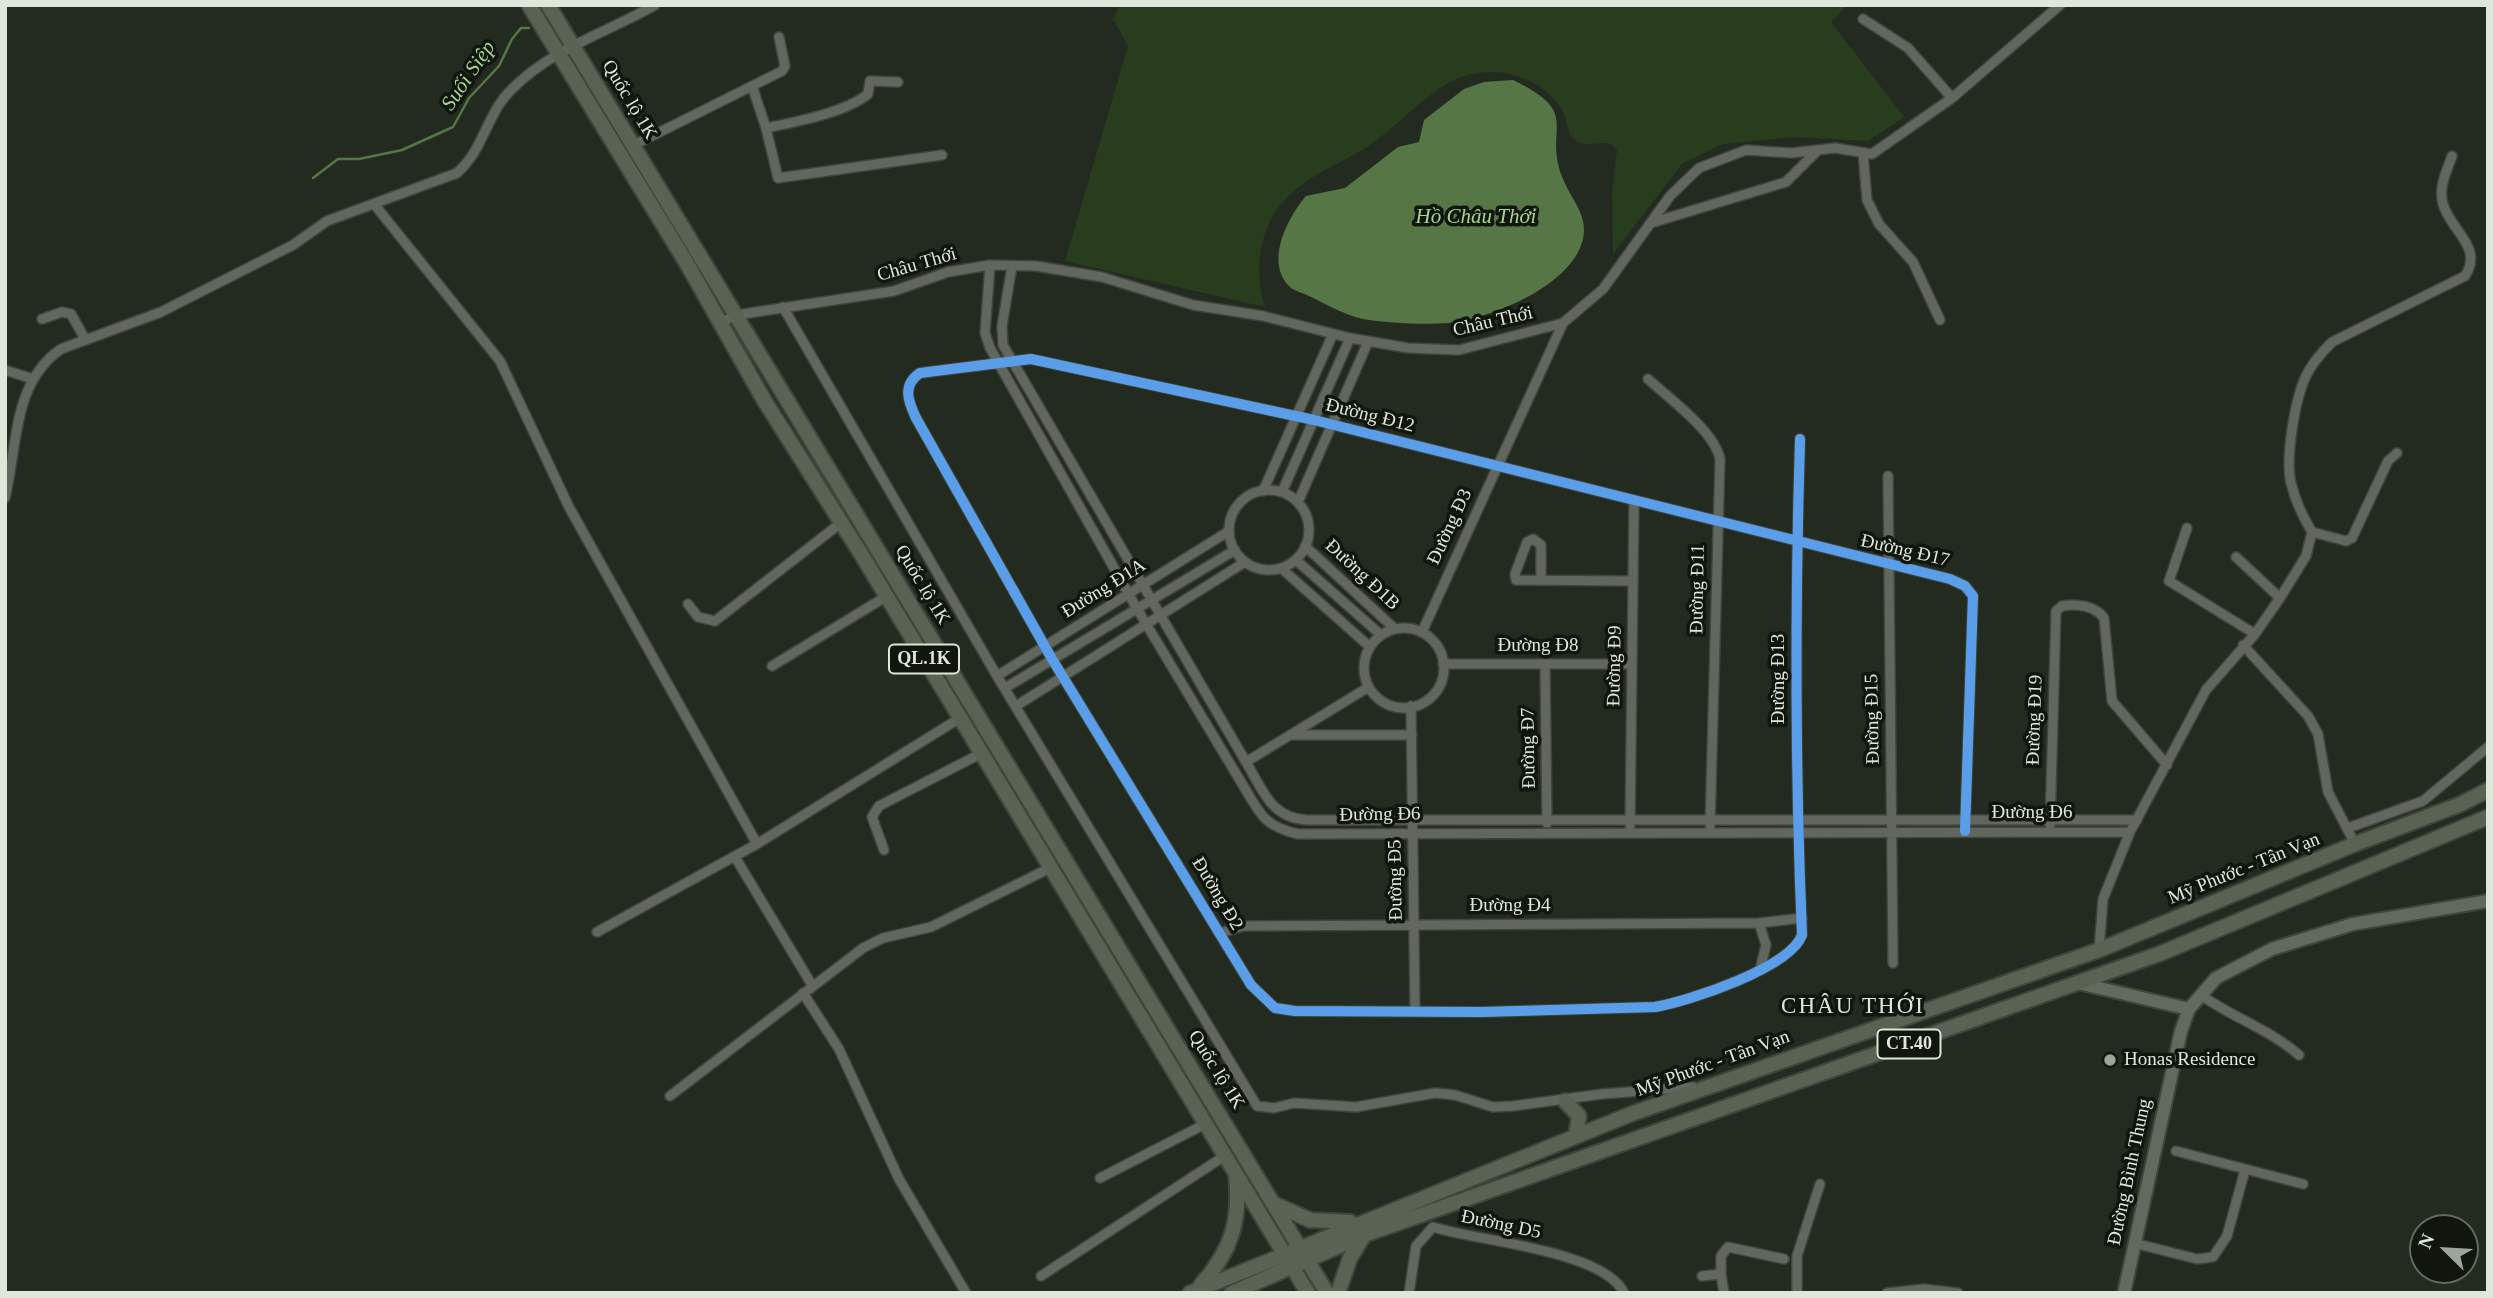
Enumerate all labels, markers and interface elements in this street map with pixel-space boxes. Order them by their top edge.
water label: Suối Siệp [437,36,501,116]
street label: Quốc lộ 1K [596,56,662,144]
water label: Hồ Châu Thới [1416,204,1536,230]
street label: Châu Thới [875,243,959,287]
street label: Châu Thới [1451,302,1535,342]
street label: Đường Đ12 [1323,394,1417,438]
street label: Đường Đ3 [1423,485,1477,569]
street label: Đường Đ17 [1858,530,1952,572]
street label: Đường Đ1B [1320,535,1404,615]
street label: Quốc lộ 1K [889,541,955,629]
street label: Đường Đ11 [1686,544,1710,634]
street label: Đường Đ1A [1058,554,1150,624]
street label: Đường Đ9 [1603,625,1627,707]
street label: Đường Đ13 [1768,634,1790,724]
street label: Đường Đ8 [1497,635,1579,657]
road number: QL.1K [889,644,959,674]
street label: Đường Đ15 [1861,674,1885,764]
street label: Đường Đ19 [2022,674,2048,766]
street label: Đường Đ7 [1517,707,1541,789]
street label: Đường Đ6 [1991,802,2073,824]
street label: Đường Đ6 [1339,803,1421,827]
street label: Mỹ Phước - Tân Vạn [2165,828,2323,910]
street label: Đường Đ5 [1384,839,1408,921]
street label: Đường Đ2 [1186,853,1248,935]
street label: Đường Đ4 [1469,895,1551,917]
district label: CHÂU THỚI [1782,993,1924,1021]
street label: Quốc lộ 1K [1183,1026,1249,1114]
street label: Mỹ Phước - Tân Vạn [1633,1026,1793,1102]
road number: CT.40 [1878,1030,1940,1058]
place label: Honas Residence [2124,1049,2255,1071]
marker: Honas Residence [2102,1052,2118,1068]
street label: Đường Bình Thung [2103,1097,2157,1247]
street label: Đường D5 [1459,1205,1543,1245]
north arrow [2409,1214,2479,1284]
text: N [2414,1231,2439,1252]

